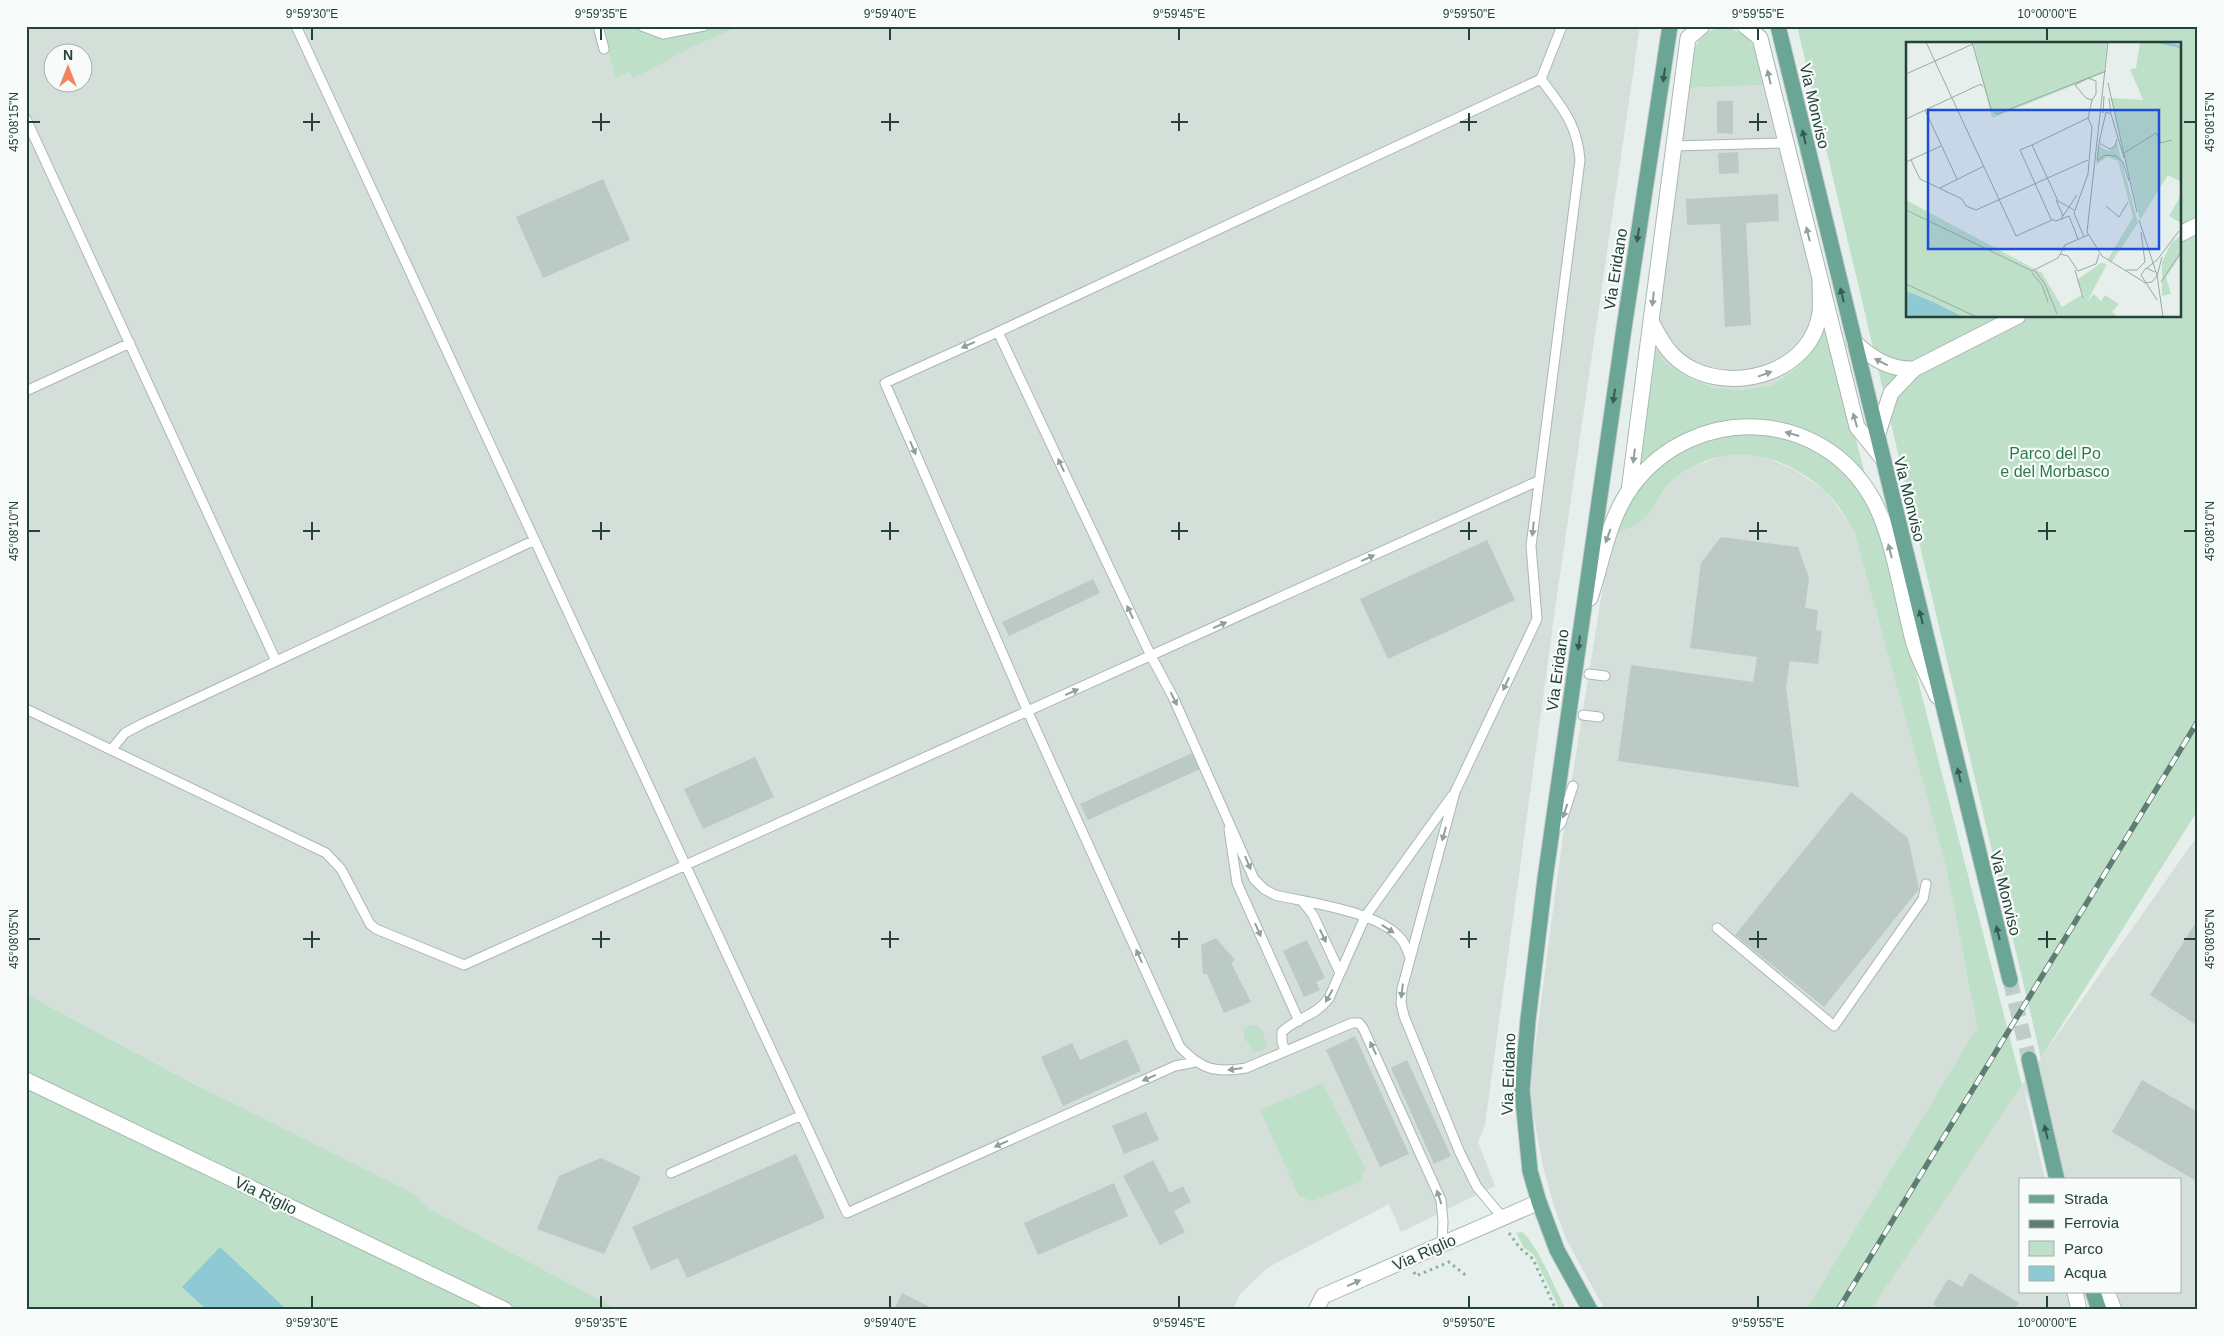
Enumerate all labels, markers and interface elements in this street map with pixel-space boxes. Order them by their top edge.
text: 9°59'30"E [286,7,338,21]
text: 9°59'35"E [575,7,627,21]
text: 9°59'40"E [864,7,916,21]
text: 9°59'45"E [1153,7,1205,21]
text: 9°59'50"E [1443,7,1495,21]
text: 9°59'55"E [1732,7,1784,21]
text: 10°00'00"E [2017,7,2077,21]
north arrow [42,42,92,92]
inset map [1906,42,2182,318]
text: N [63,47,73,63]
street label: Via Monviso [1796,62,1833,150]
one-way arrow [1660,67,1668,83]
one-way arrow [1765,69,1773,84]
text: 45°08'15"N [7,92,21,152]
text: 45°08'15"N [2203,92,2217,152]
one-way arrow [1800,129,1808,144]
street label: Via Eridano [1601,227,1630,311]
one-way arrow [1634,227,1642,243]
one-way arrow [1804,227,1812,242]
one-way arrow [1838,287,1846,302]
one-way arrow [1649,291,1657,307]
one-way arrow [961,342,975,350]
one-way arrow [1874,358,1888,366]
one-way arrow [1758,370,1773,378]
one-way arrow [1609,388,1617,404]
one-way arrow [1851,412,1859,427]
one-way arrow [1784,429,1799,437]
one-way arrow [910,441,918,455]
park label: Parco del Po e del Morbasco [2000,445,2110,480]
one-way arrow [1630,449,1638,465]
street label: Via Monviso [1891,455,1928,543]
one-way arrow [1057,458,1065,472]
text: 45°08'10"N [7,501,21,561]
text: 45°08'10"N [2203,501,2217,561]
one-way arrow [1529,521,1537,537]
one-way arrow [1604,529,1612,544]
one-way arrow [1886,544,1894,559]
one-way arrow [1361,553,1375,561]
one-way arrow [1126,605,1134,619]
one-way arrow [1917,610,1925,625]
one-way arrow [1213,620,1227,628]
street label: Via Eridano [1543,628,1572,712]
one-way arrow [1575,636,1583,652]
one-way arrow [1502,677,1510,691]
one-way arrow [1065,687,1079,695]
one-way arrow [1170,692,1178,706]
one-way arrow [1955,768,1963,783]
one-way arrow [1560,804,1568,819]
one-way arrow [1440,826,1448,841]
street label: Via Monviso [1987,849,2024,937]
one-way arrow [1244,856,1252,870]
text: 45°08'05"N [7,909,21,969]
text: 45°08'05"N [2203,909,2217,969]
one-way arrow [1255,923,1263,937]
one-way arrow [1381,924,1395,934]
one-way arrow [1994,925,2002,940]
one-way arrow [1319,929,1327,943]
one-way arrow [1135,949,1143,963]
one-way arrow [1398,983,1406,999]
one-way arrow [1325,989,1333,1003]
street label: Via Eridano [1499,1032,1518,1116]
one-way arrow [1369,1041,1377,1055]
one-way arrow [1226,1066,1242,1074]
one-way arrow [1142,1074,1156,1082]
one-way arrow [2041,1124,2049,1140]
one-way arrow [994,1141,1008,1149]
street label: Via Riglio [232,1173,300,1218]
legend [2019,1178,2182,1294]
one-way arrow [1435,1189,1442,1204]
text: Strada [2064,1190,2109,1207]
text: Ferrovia [2064,1214,2120,1231]
street label: Via Riglio [1390,1231,1458,1274]
text: Parco [2064,1240,2103,1257]
text: Acqua [2064,1264,2107,1281]
one-way arrow [1347,1278,1361,1286]
text: 9°59'30"E [286,1316,338,1330]
text: 9°59'35"E [575,1316,627,1330]
text: 9°59'40"E [864,1316,916,1330]
text: 9°59'45"E [1153,1316,1205,1330]
text: 9°59'50"E [1443,1316,1495,1330]
text: 9°59'55"E [1732,1316,1784,1330]
text: 10°00'00"E [2017,1316,2077,1330]

